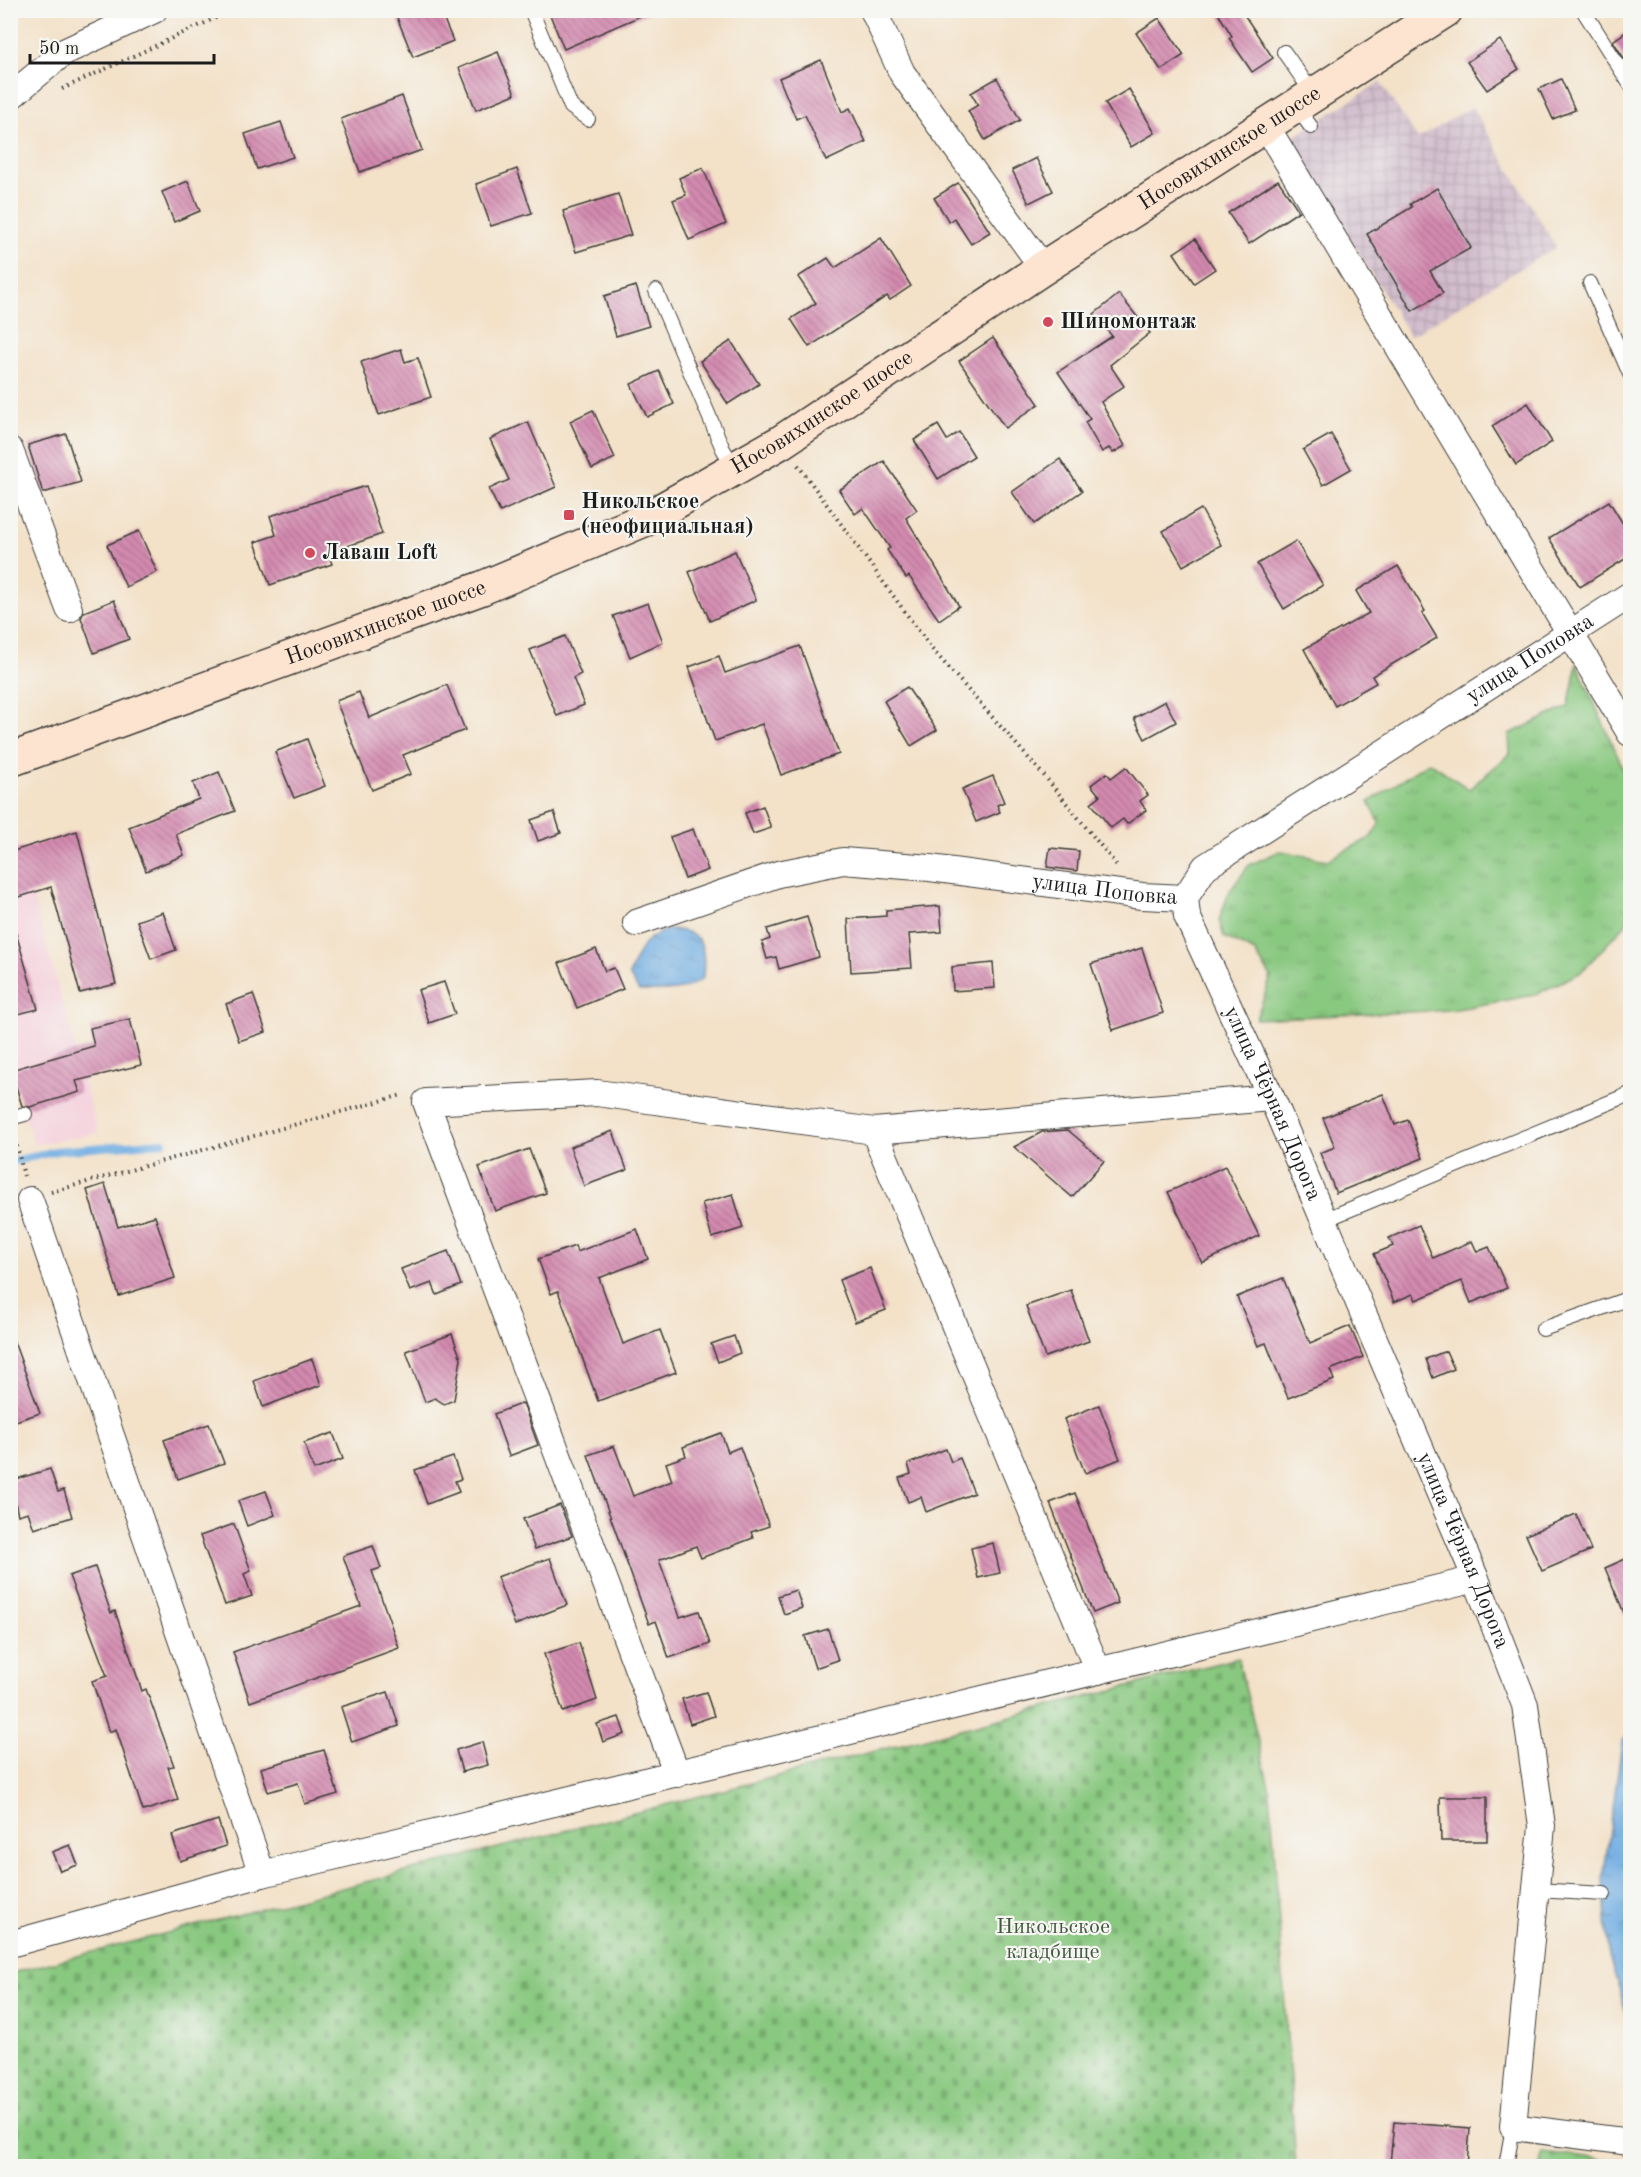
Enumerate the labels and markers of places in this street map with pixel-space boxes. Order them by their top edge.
place label: Шиномонтаж [1060,311,1196,333]
marker: Шиномонтаж [1041,315,1055,329]
place label: Никольское (неофициальная) [581,491,754,539]
marker: Никольское (неофициальная) [562,508,576,522]
place label: Лаваш Loft [322,542,438,564]
marker: Лаваш Loft [303,546,317,560]

